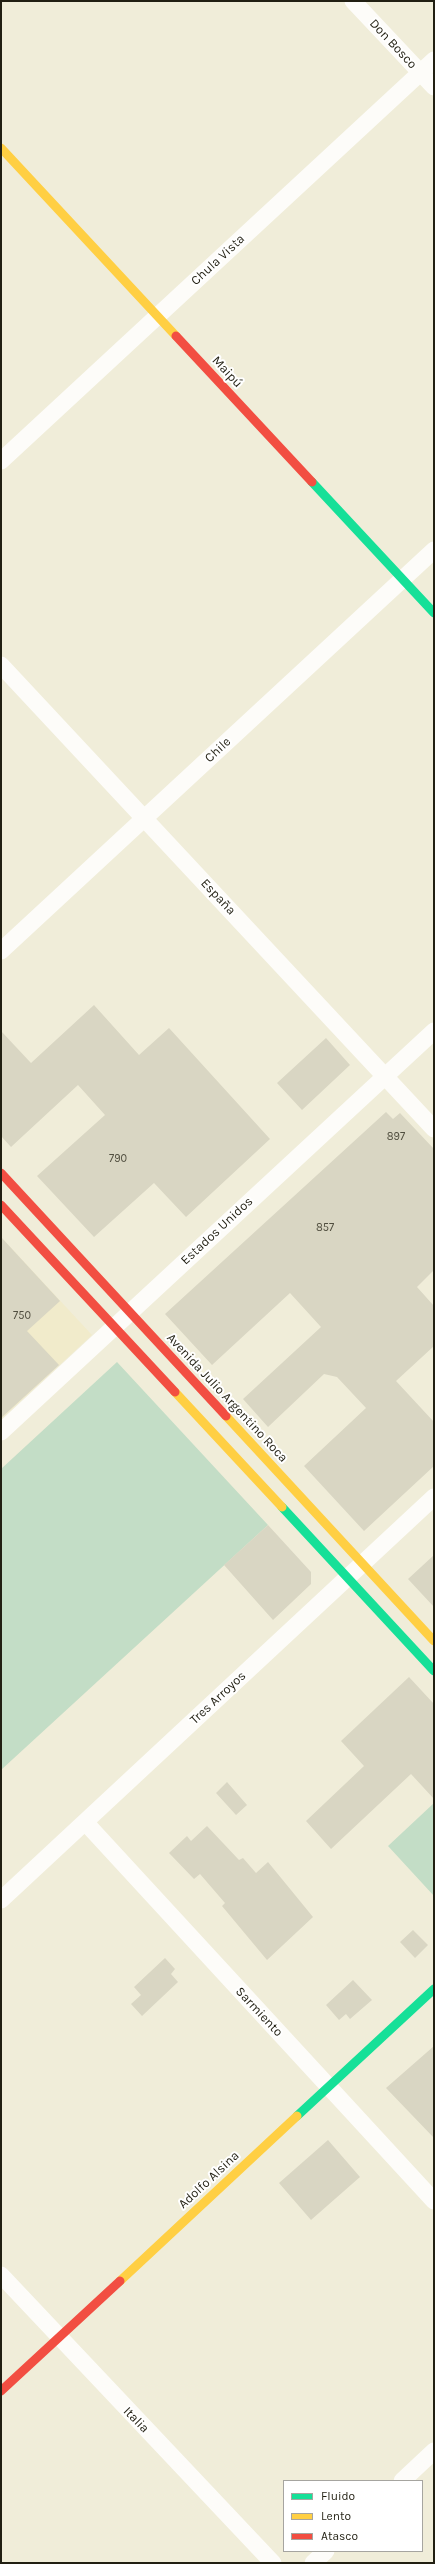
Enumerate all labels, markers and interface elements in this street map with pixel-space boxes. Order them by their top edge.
street label: Don Bosco [366,16,420,72]
street label: Chula Vista [188,231,248,289]
street label: Maipú [209,353,245,391]
street label: Chile [202,734,234,766]
street label: España [197,876,239,918]
house number: 897 [387,1130,405,1144]
house number: 790 [109,1152,127,1166]
street label: Estados Unidos [178,1194,256,1268]
house number: 857 [316,1221,334,1235]
house number: 750 [13,1309,31,1323]
street label: Avenida Julio Argentino Roca [163,1330,291,1466]
street label: Tres Arroyos [187,1668,249,1728]
street label: Sarmiento [232,1984,286,2040]
street label: Adolfo Alsina [175,2148,243,2212]
street label: Italia [120,2404,152,2436]
legend [283,2480,423,2552]
text: Fluido [321,2489,355,2503]
text: Lento [321,2509,351,2523]
text: Atasco [321,2529,358,2543]

